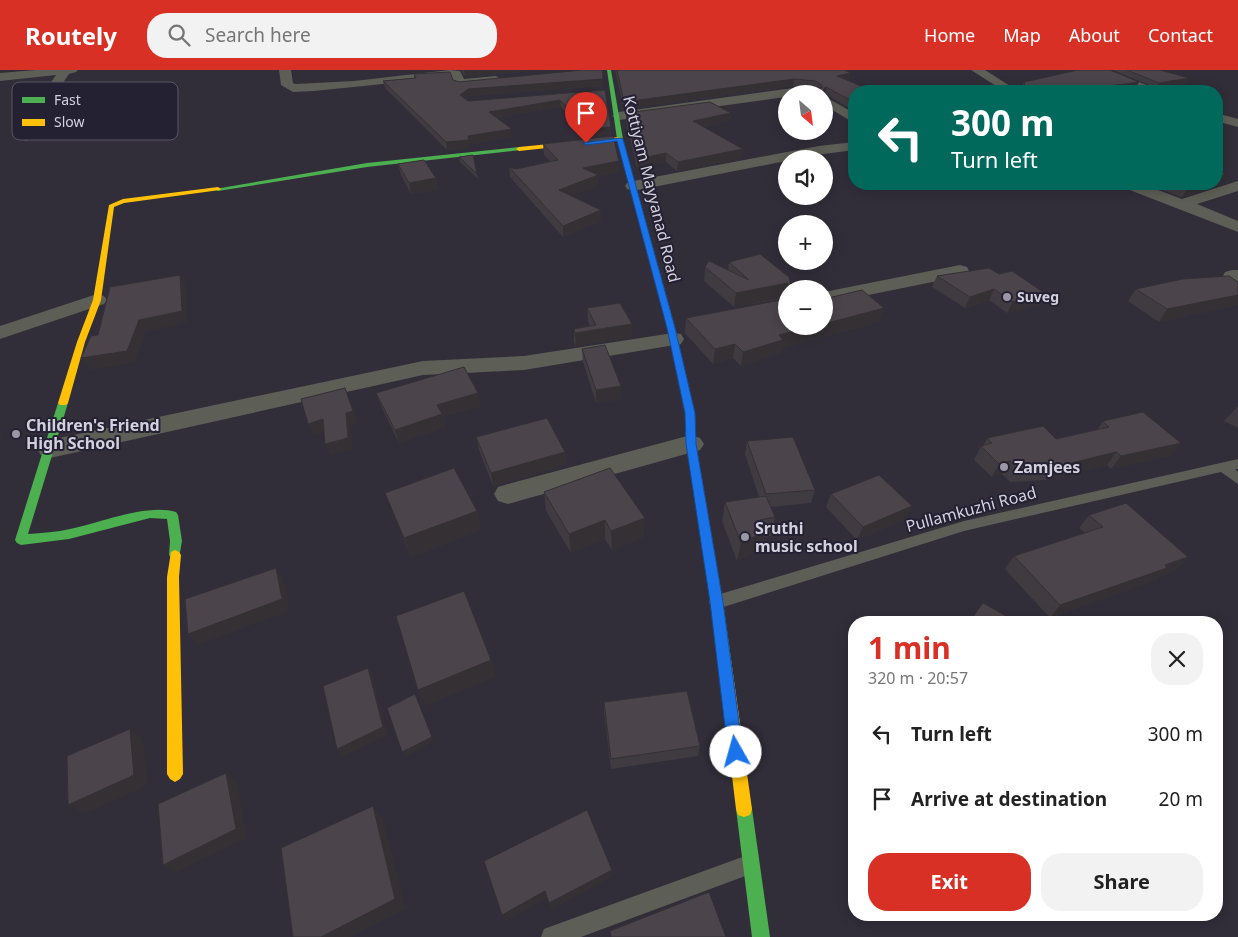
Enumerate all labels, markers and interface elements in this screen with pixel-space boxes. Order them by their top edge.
search box [147,13,497,58]
text: Routely [25,19,117,52]
icon: search [165,21,193,49]
text: Search here [205,22,311,48]
text: Home [924,23,975,47]
text: Map [1003,23,1041,47]
text: About [1069,23,1120,47]
text: Contact [1148,23,1213,47]
legend [12,82,178,140]
north arrow [778,85,832,140]
map controls [778,85,833,335]
text: Fast [54,90,81,109]
pin [565,92,607,143]
street label: Kottiyam Mayyanad Road [618,93,686,285]
icon: arrive [572,99,600,127]
text: 300 m [951,99,1054,146]
icon: left [868,105,933,170]
text: Slow [54,112,85,131]
text: Turn left [951,144,1038,174]
button: sound [778,150,833,205]
button: + [778,215,833,270]
button: − [778,280,833,335]
place label: Suveg [1017,287,1059,306]
marker: Suveg [1001,291,1013,303]
place label: Children's Friend High School [26,414,160,454]
marker: Children's Friend High School [10,428,22,440]
place label: Zamjees [1014,456,1080,478]
marker: Zamjees [998,461,1010,473]
street label: Pullamkuzhi Road [903,481,1039,537]
place label: Sruthi music school [755,517,858,557]
marker: Sruthi music school [739,531,751,543]
text: 1 min [868,627,951,668]
button: close [1151,633,1203,685]
text: 320 m · 20:57 [868,667,968,689]
icon: left [868,720,896,748]
text: Turn left [911,721,992,747]
text: 300 m [1148,721,1203,747]
position arrow [709,725,761,777]
icon: arrive [868,785,896,813]
text: Arrive at destination [911,786,1107,812]
text: 20 m [1159,786,1203,812]
button: Exit [868,853,1031,911]
button: Share [1041,853,1203,911]

